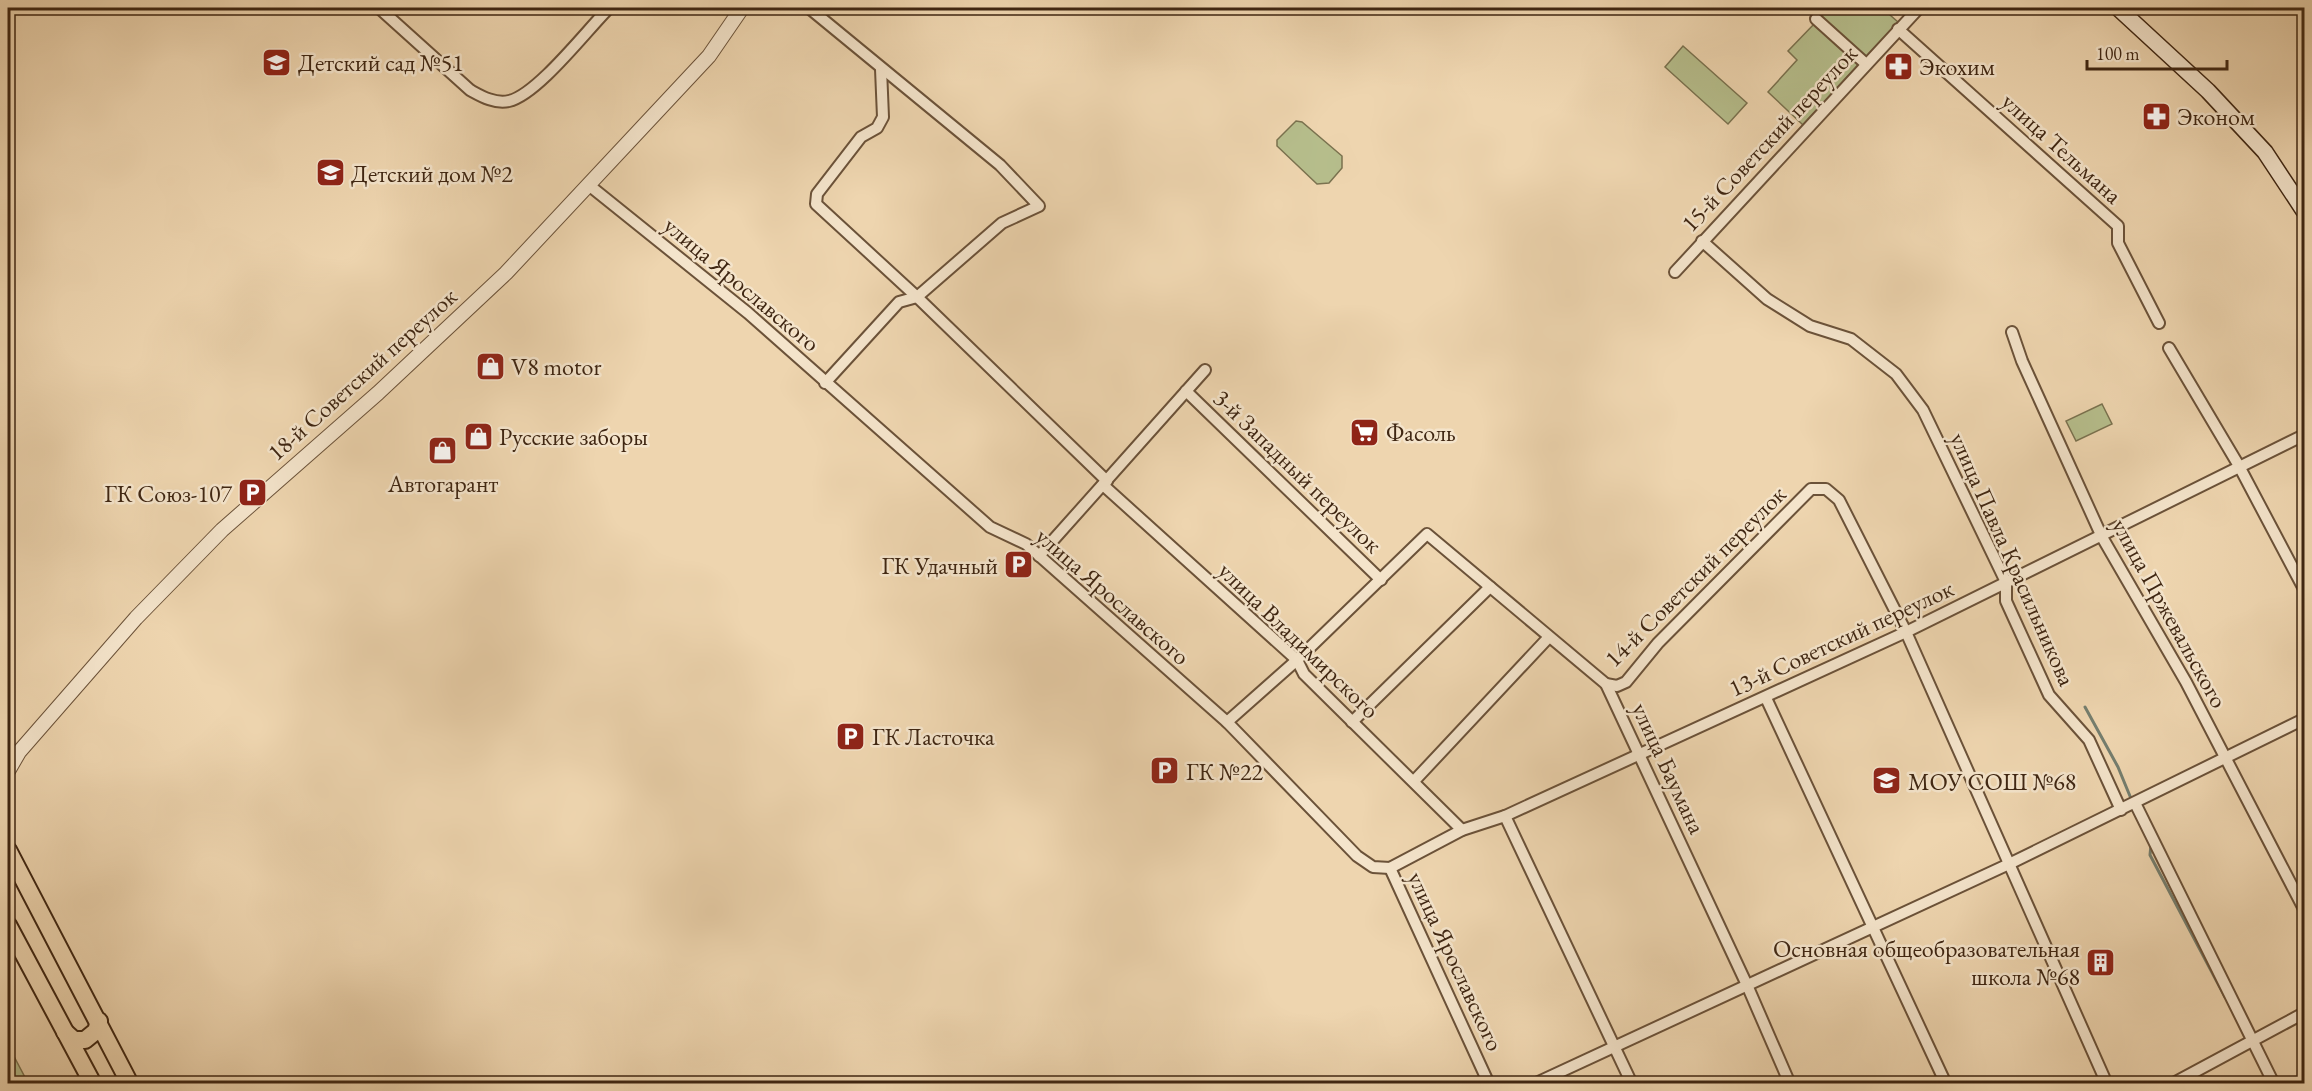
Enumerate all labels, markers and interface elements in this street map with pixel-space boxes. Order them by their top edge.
scale bar [2087,33,2226,71]
street label: 15-й Советский переулок [1674,38,1864,238]
text: 100 m [2096,42,2140,65]
school or university icon: Детский сад №51 [261,46,293,78]
place label: Детский сад №51 [298,47,464,78]
pharmacy icon: Экохим [1882,50,1914,82]
place label: Экохим [1919,51,1995,82]
street label: улица Тельмана [1995,86,2129,211]
pharmacy icon: Эконом [2140,100,2172,132]
place label: Эконом [2177,101,2255,132]
school or university icon: Детский дом №2 [314,157,346,189]
place label: Детский дом №2 [351,158,513,189]
street label: улица Ярославского [658,210,827,358]
street label: 18-й Советский переулок [261,280,464,467]
shop icon: V8 motor [474,350,506,382]
place label: V8 motor [511,351,601,382]
street label: 3-й Западный переулок [1207,383,1389,560]
supermarket icon: Фасоль [1349,416,1381,448]
place label: Фасоль [1386,417,1456,448]
shop icon: Русские заборы [462,420,494,452]
place label: Русские заборы [499,421,648,452]
street label: улица Павла Красильникова [1943,427,2083,691]
shop icon: Автогарант [427,434,459,466]
place label: Автогарант [387,468,498,499]
parking icon: ГК Союз-107 [237,477,269,509]
place label: ГК Союз-107 [104,478,232,509]
street label: 14-й Советский переулок [1598,478,1793,673]
street label: улица Пржевальского [2105,513,2235,713]
street label: улица Ярославского [1029,521,1197,672]
parking icon: ГК Удачный [1003,549,1035,581]
place label: ГК Удачный [881,550,998,581]
street label: улица Владимирского [1212,555,1386,725]
street label: 13-й Советский переулок [1724,572,1959,704]
street label: улица Баумана [1625,697,1713,839]
parking icon: ГК Ласточка [835,720,867,752]
place label: ГК Ласточка [872,721,995,752]
parking icon: ГК №22 [1149,755,1181,787]
place label: ГК №22 [1186,756,1263,787]
school or university icon: МОУ СОШ №68 [1871,765,1903,797]
place label: МОУ СОШ №68 [1908,766,2076,797]
street label: улица Ярославского [1401,866,1511,1056]
place label: Основная общеобразовательная школа №68 [1773,933,2080,992]
building icon: Основная общеобразовательная школа №68 [2085,946,2117,978]

